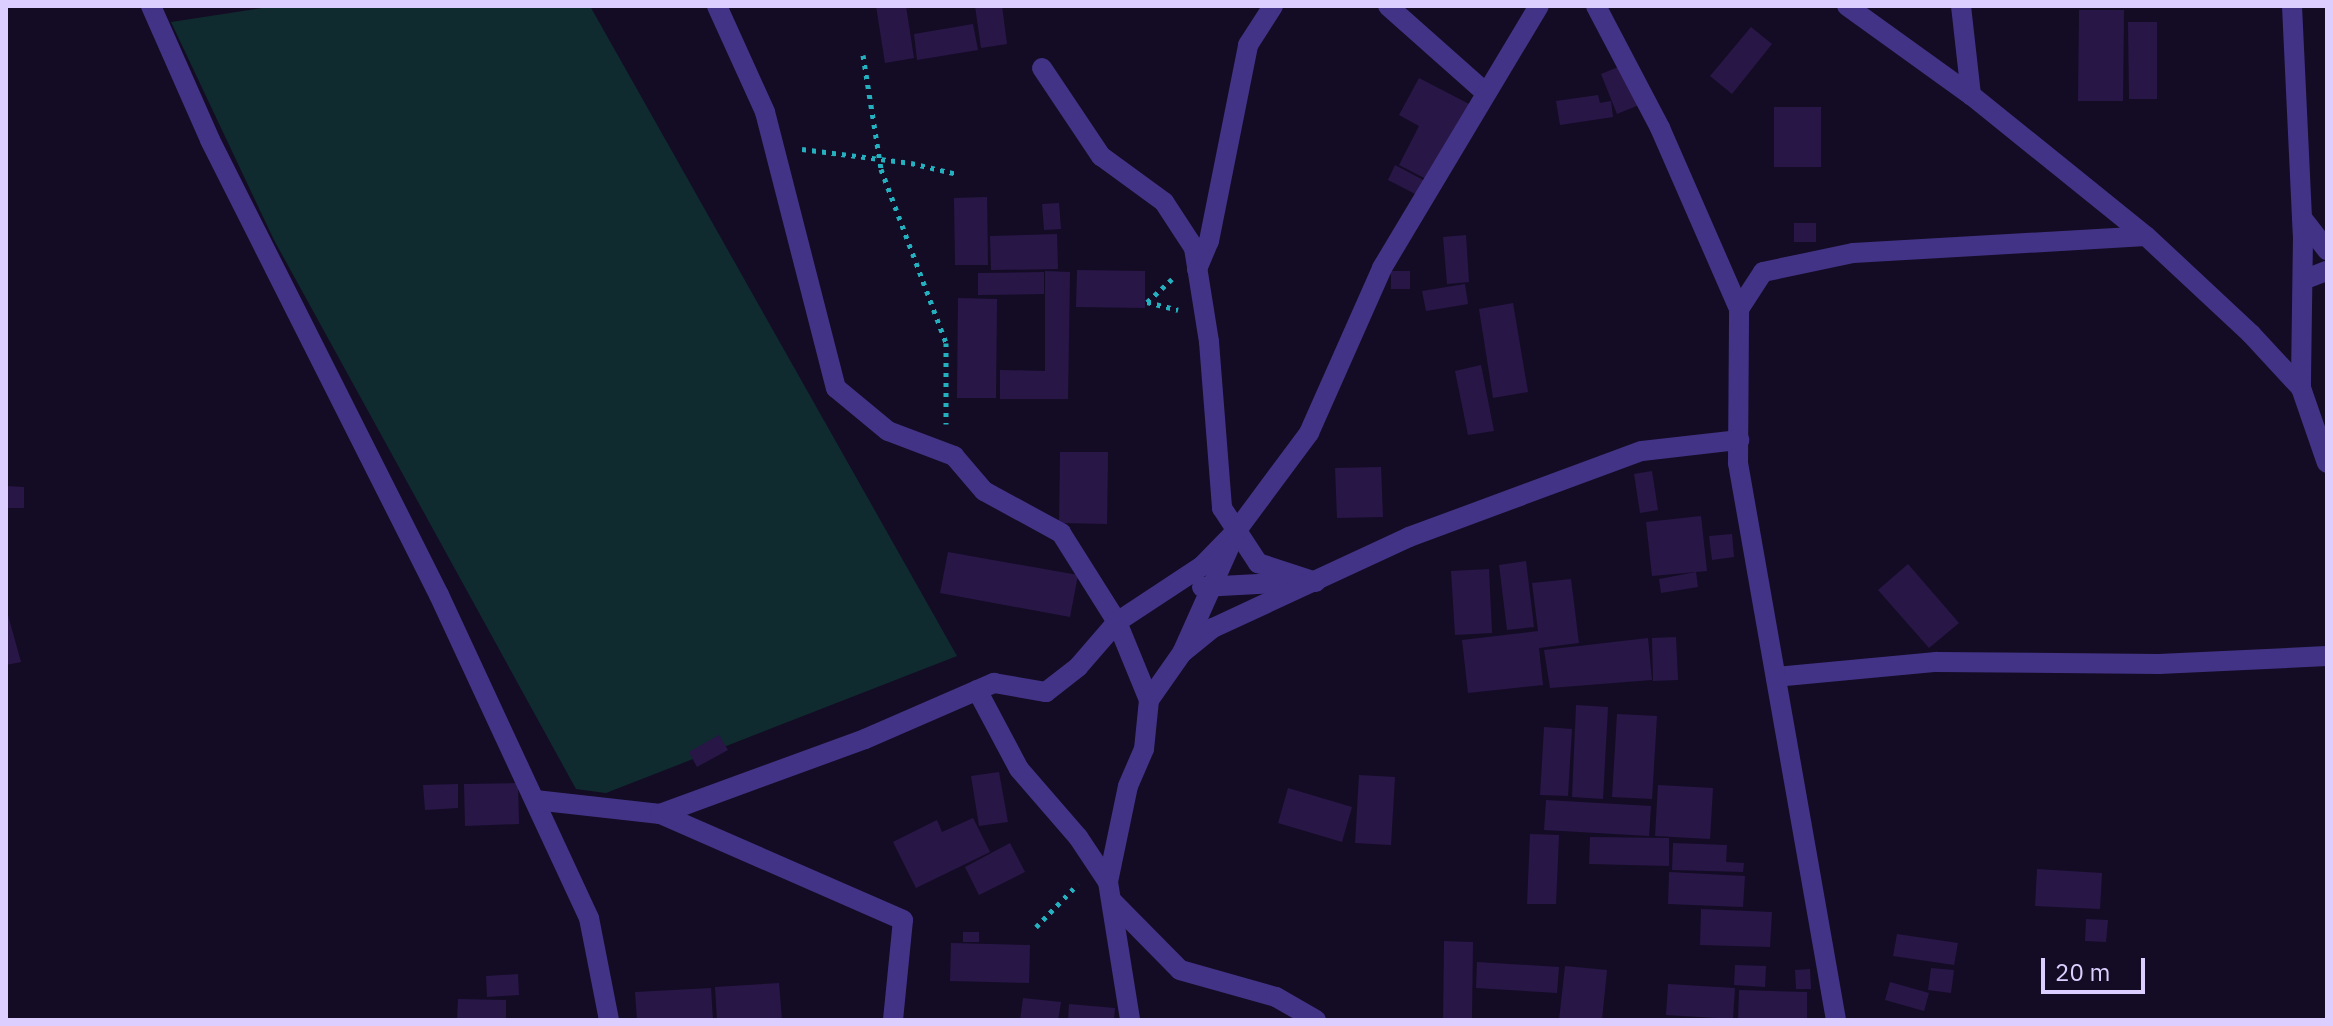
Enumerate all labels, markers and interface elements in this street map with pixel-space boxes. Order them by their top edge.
scale bar [2045,942,2149,992]
text: 20 m [2055,956,2110,988]

